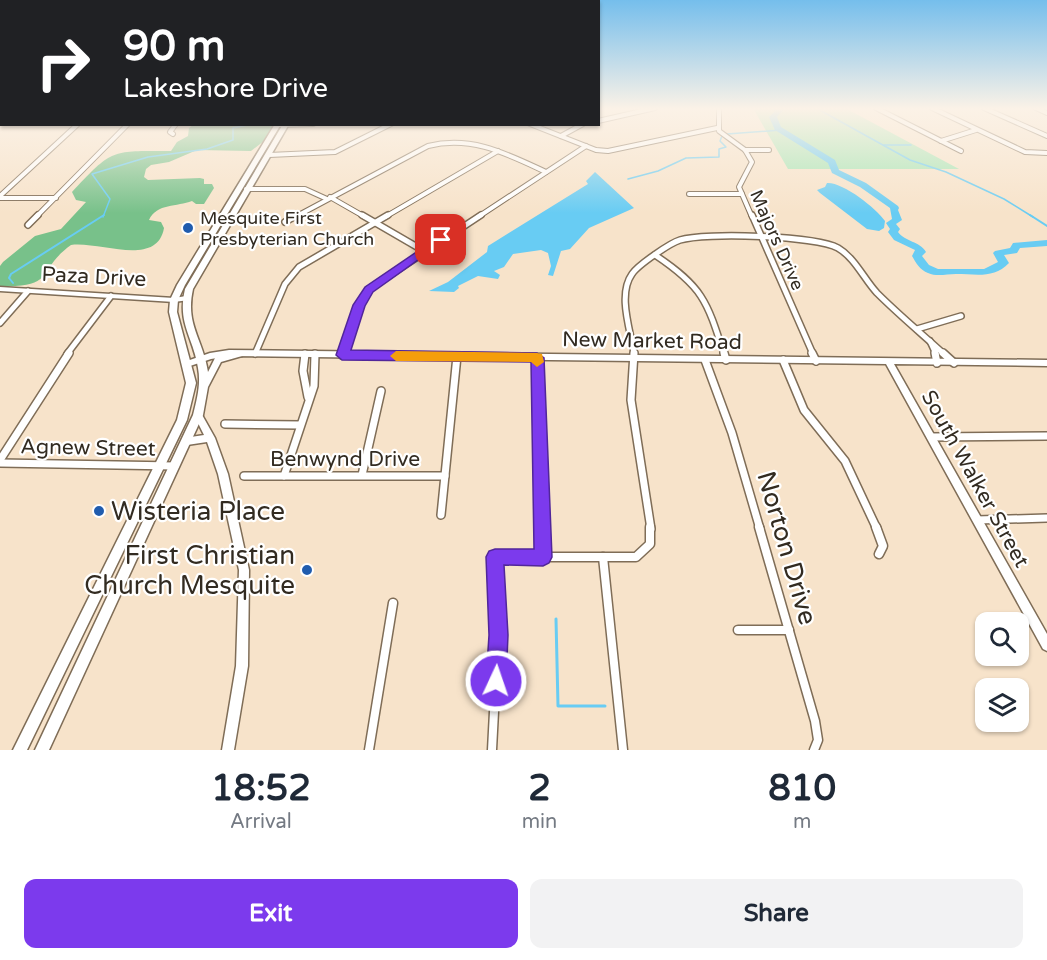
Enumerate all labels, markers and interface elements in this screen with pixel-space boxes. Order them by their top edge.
text: 90 m [123,21,225,72]
icon: right [24,24,102,102]
text: Lakeshore Drive [123,72,328,105]
street label: Majors Drive [745,186,809,294]
place label: Mesquite First Presbyterian Church [200,207,374,250]
pin [415,214,466,265]
marker: Mesquite First Presbyterian Church [181,221,195,235]
icon: arrive [424,223,457,256]
street label: Paza Drive [41,262,147,292]
street label: New Market Road [562,327,742,355]
street label: South Walker Street [916,386,1034,572]
street label: Agnew Street [20,434,156,462]
street label: Benwynd Drive [270,447,420,472]
street label: Norton Drive [750,468,824,628]
place label: Wisteria Place [111,496,285,527]
marker: Wisteria Place [92,504,106,518]
place label: First Christian Church Mesquite [84,540,295,601]
marker: First Christian Church Mesquite [300,563,314,577]
map controls [975,612,1029,732]
button: search [975,612,1029,666]
position arrow [464,649,528,713]
button: layers [975,678,1029,732]
text: 18:52 [211,767,311,810]
text: 2 [528,767,551,810]
text: 810 [768,767,836,810]
text: Arrival [230,810,292,834]
text: min [522,810,557,834]
text: m [793,810,811,834]
button: Exit [24,879,518,948]
button: Share [530,879,1023,948]

